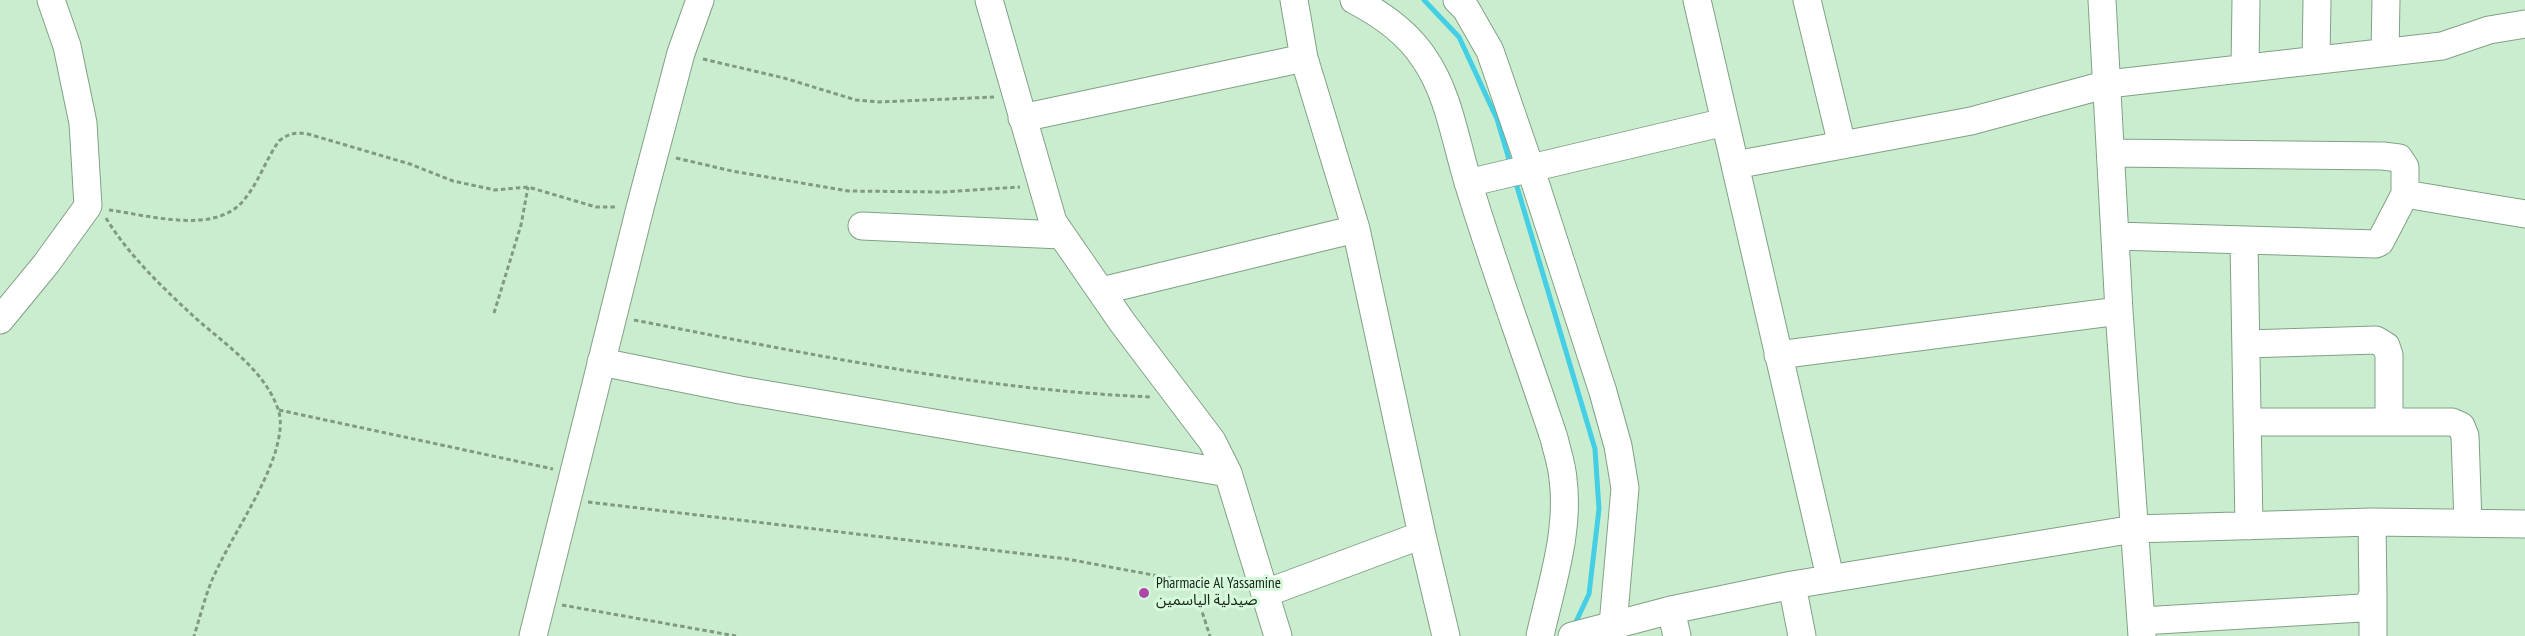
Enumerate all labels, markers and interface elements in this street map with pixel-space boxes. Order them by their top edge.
place label: Pharmacie Al Yassamine صيدلية الياسمين [1156,575,1281,610]
marker: Pharmacie Al Yassamine صيدلية الياسمين [1137,586,1151,600]

